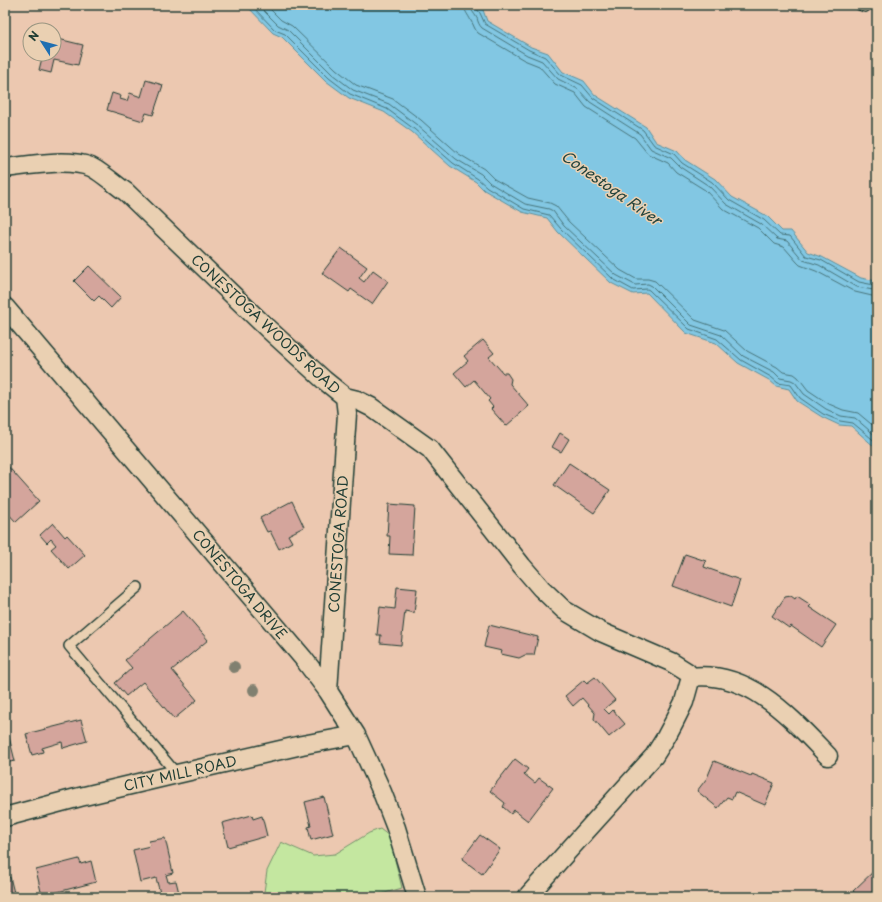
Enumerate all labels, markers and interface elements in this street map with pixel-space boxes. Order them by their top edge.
north arrow [22,22,62,62]
text: N [24,27,43,44]
water label: Conestoga River [557,144,669,231]
street label: CONESTOGA WOODS ROAD [187,249,345,399]
street label: CONESTOGA ROAD [323,475,353,613]
street label: CONESTOGA DRIVE [188,524,292,644]
street label: CITY MILL ROAD [121,750,239,796]

